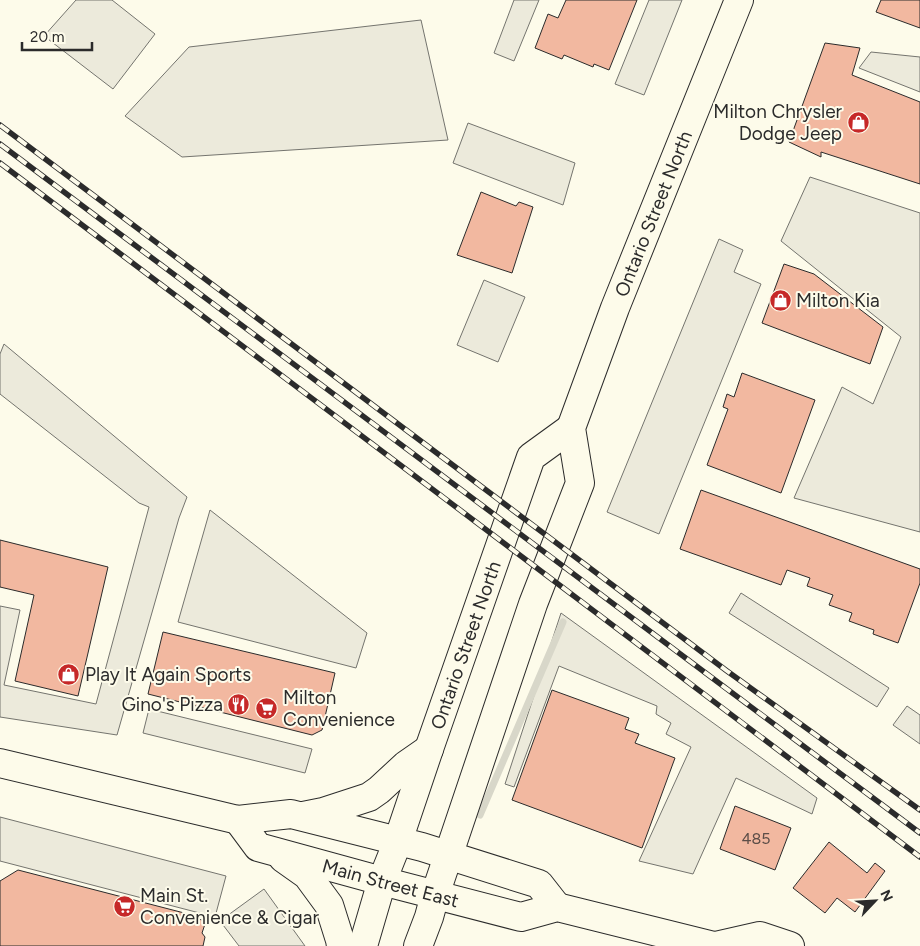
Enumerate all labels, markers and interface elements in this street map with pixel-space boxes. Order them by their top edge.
scale bar [22,20,92,52]
text: 20 m [30,28,64,46]
place label: Milton Chrysler Dodge Jeep [713,100,843,145]
shop icon: Milton Chrysler Dodge Jeep [846,110,870,134]
street label: Ontario Street North [609,127,697,300]
shop icon: Milton Kia [768,288,792,312]
place label: Milton Kia [796,289,880,312]
street label: Ontario Street North [425,558,505,732]
shop icon: Play It Again Sports [57,662,81,686]
place label: Play It Again Sports [85,663,251,686]
place label: Milton Convenience [283,686,395,731]
restaurant icon: Gino's Pizza [227,692,251,716]
place label: Gino's Pizza [121,693,223,716]
supermarket icon: Milton Convenience [255,696,279,720]
house number: 485 [742,829,770,848]
street label: Main Street East [320,854,461,912]
north arrow [850,876,900,926]
place label: Main St. Convenience & Cigar [140,884,319,929]
text: N [876,887,896,904]
supermarket icon: Main St. Convenience & Cigar [112,894,136,918]

